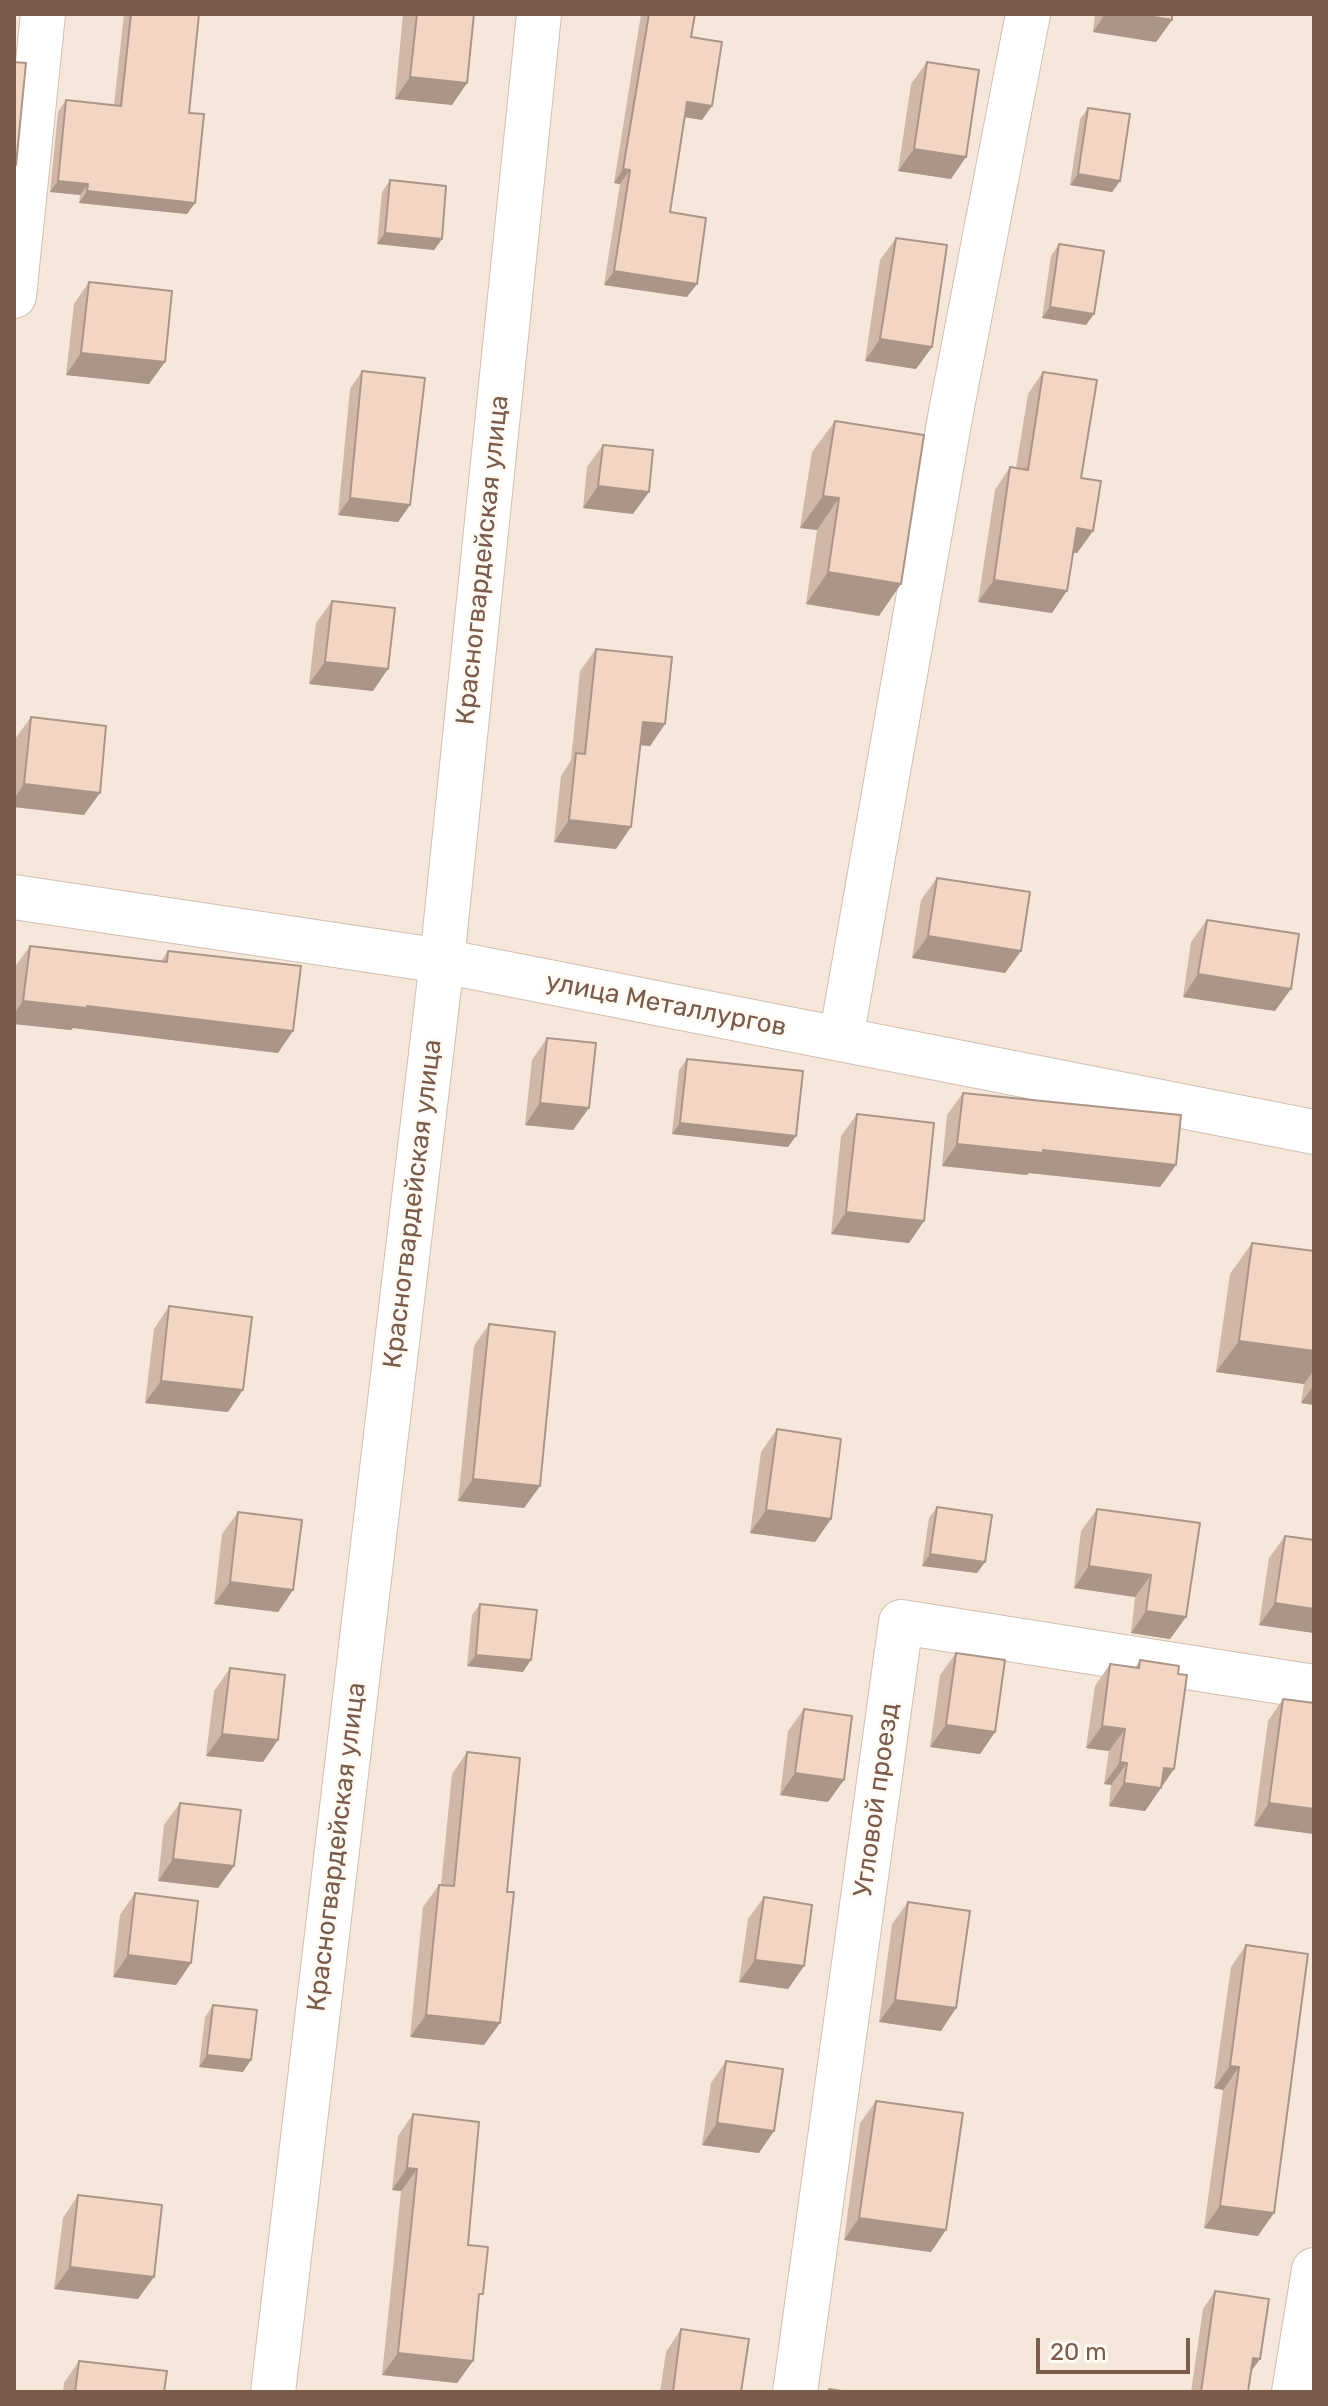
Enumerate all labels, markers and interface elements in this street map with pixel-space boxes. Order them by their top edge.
street label: Красногвардейская улица [450,394,516,726]
street label: улица Металлургов [543,966,789,1044]
street label: Красногвардейская улица [377,1038,449,1370]
street label: Красногвардейская улица [301,1681,373,2013]
street label: Угловой проезд [848,1701,906,1899]
scale bar [1040,2322,1194,2372]
text: 20 m [1050,2338,1107,2366]

